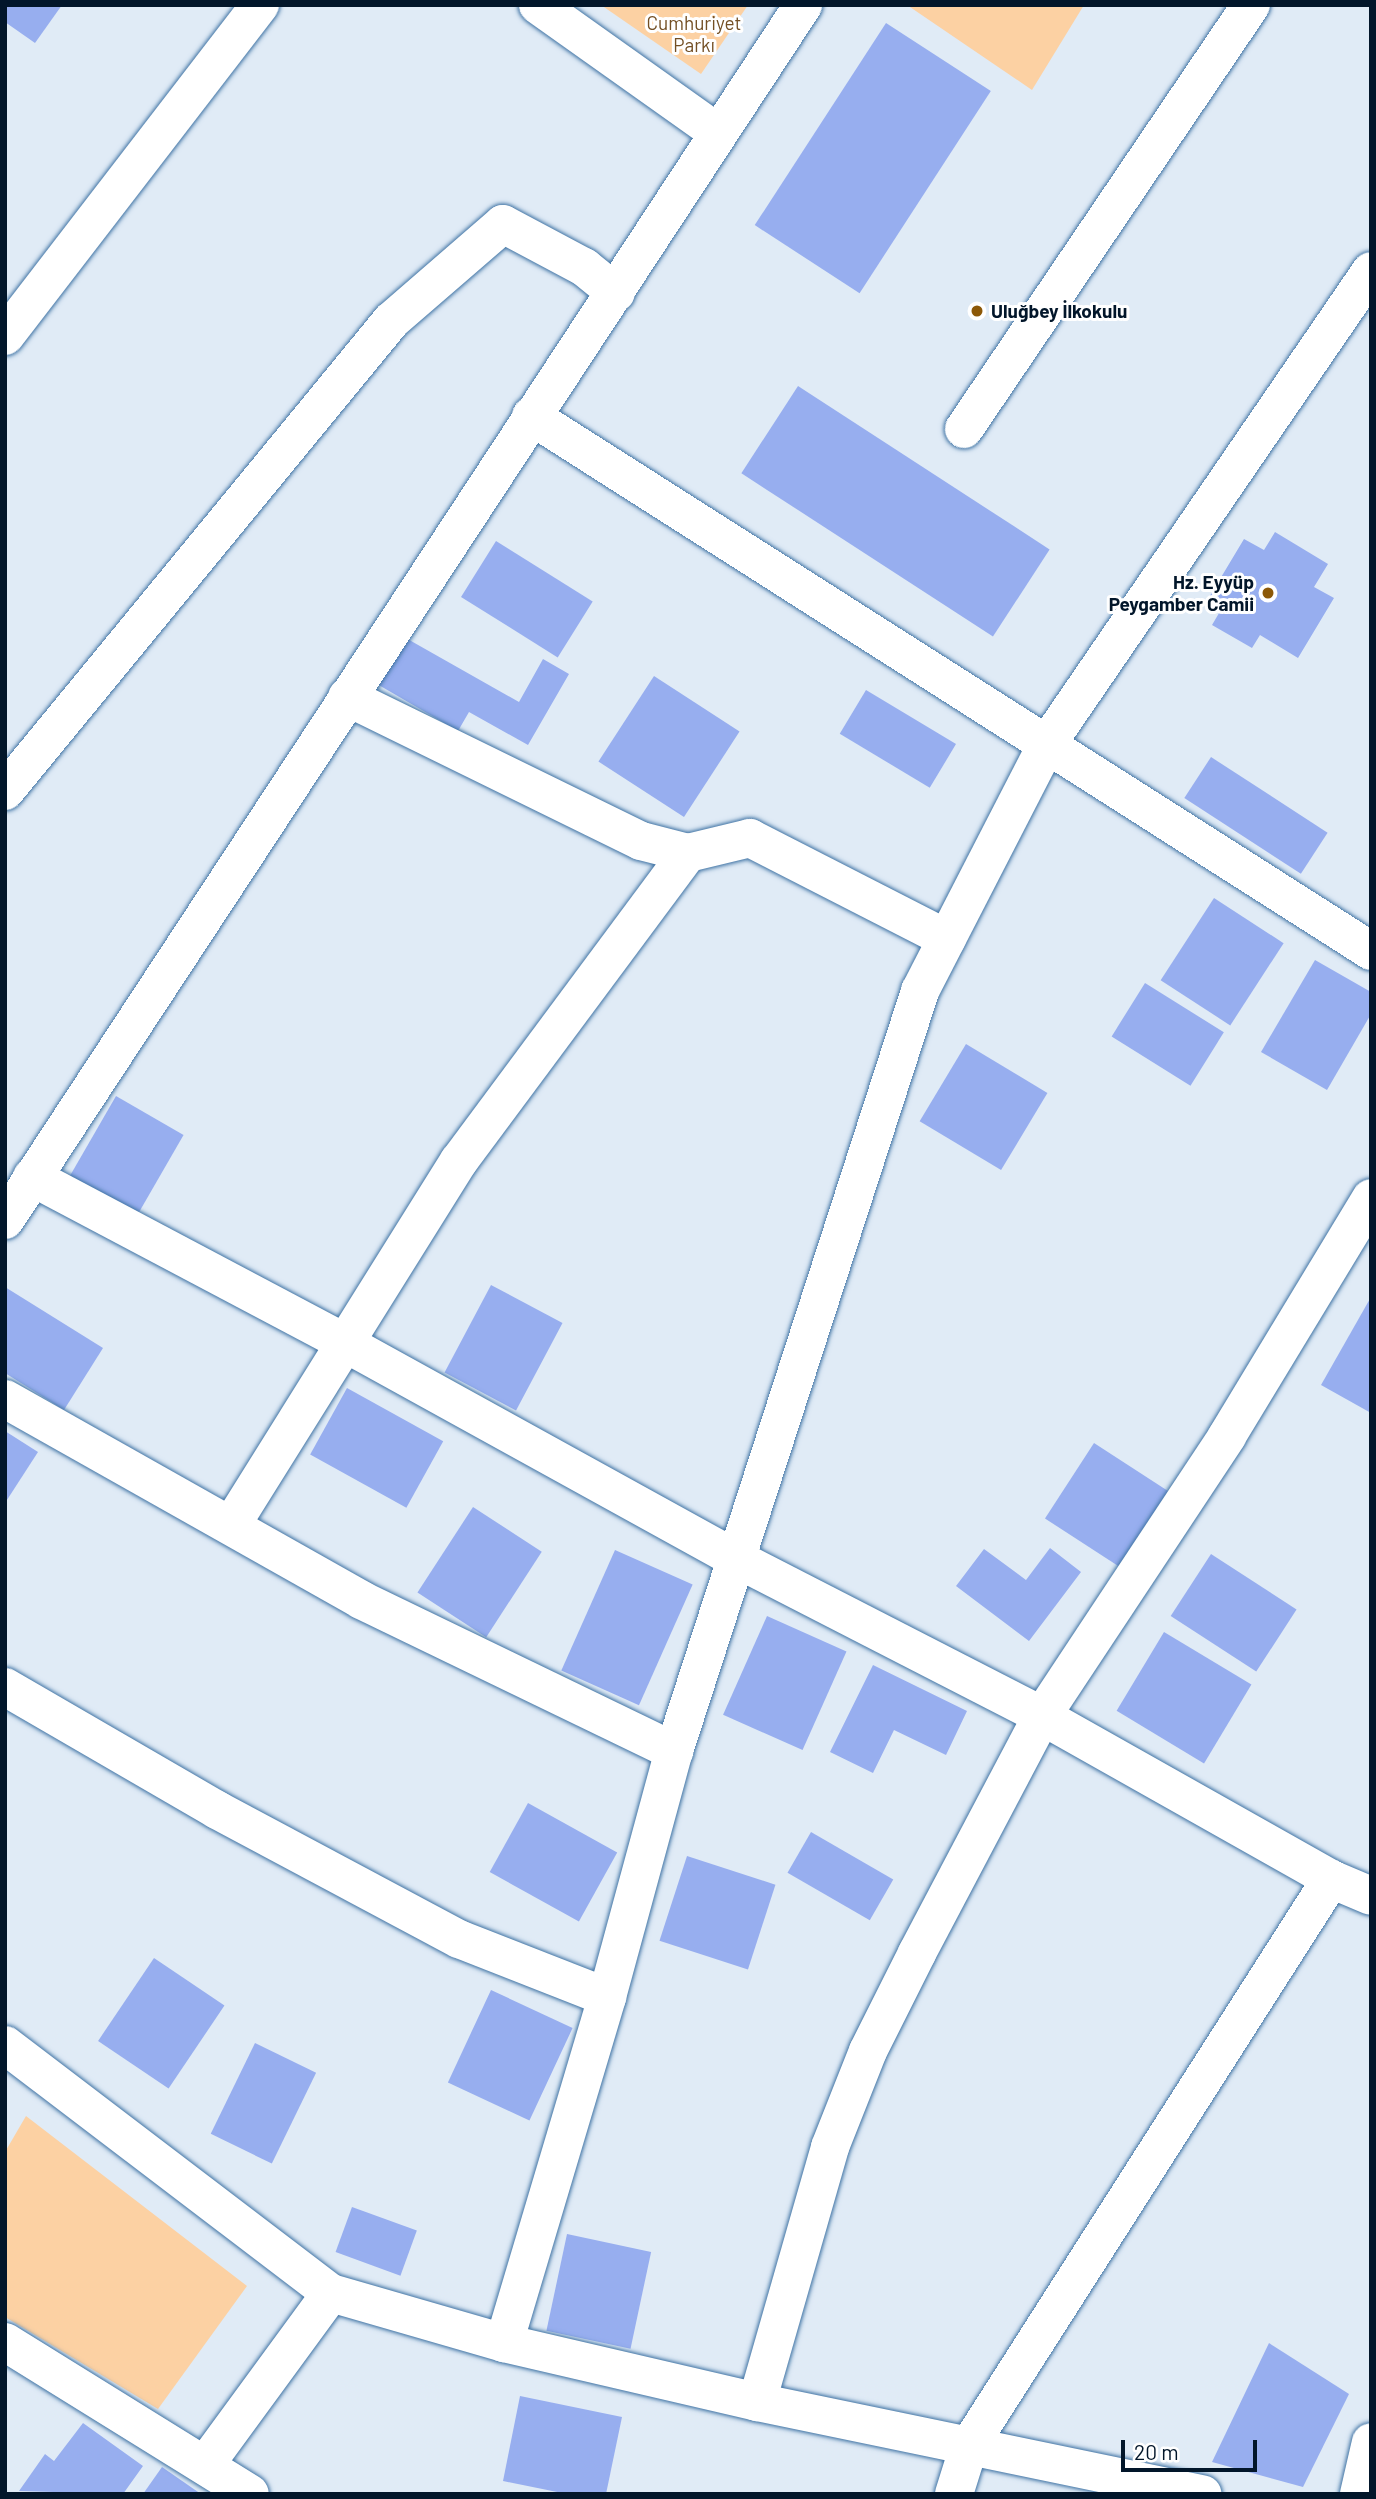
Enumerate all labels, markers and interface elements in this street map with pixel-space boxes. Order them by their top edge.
park label: Cumhuriyet Parkı [647,12,741,56]
place label: Uluğbey İlkokulu [991,300,1127,322]
marker: Uluğbey İlkokulu [969,303,985,319]
place label: Hz. Eyyüp Peygamber Camii [1109,571,1254,615]
marker: Hz. Eyyüp Peygamber Camii [1260,585,1276,601]
scale bar [1124,2426,1260,2470]
text: 20 m [1134,2439,1179,2464]

